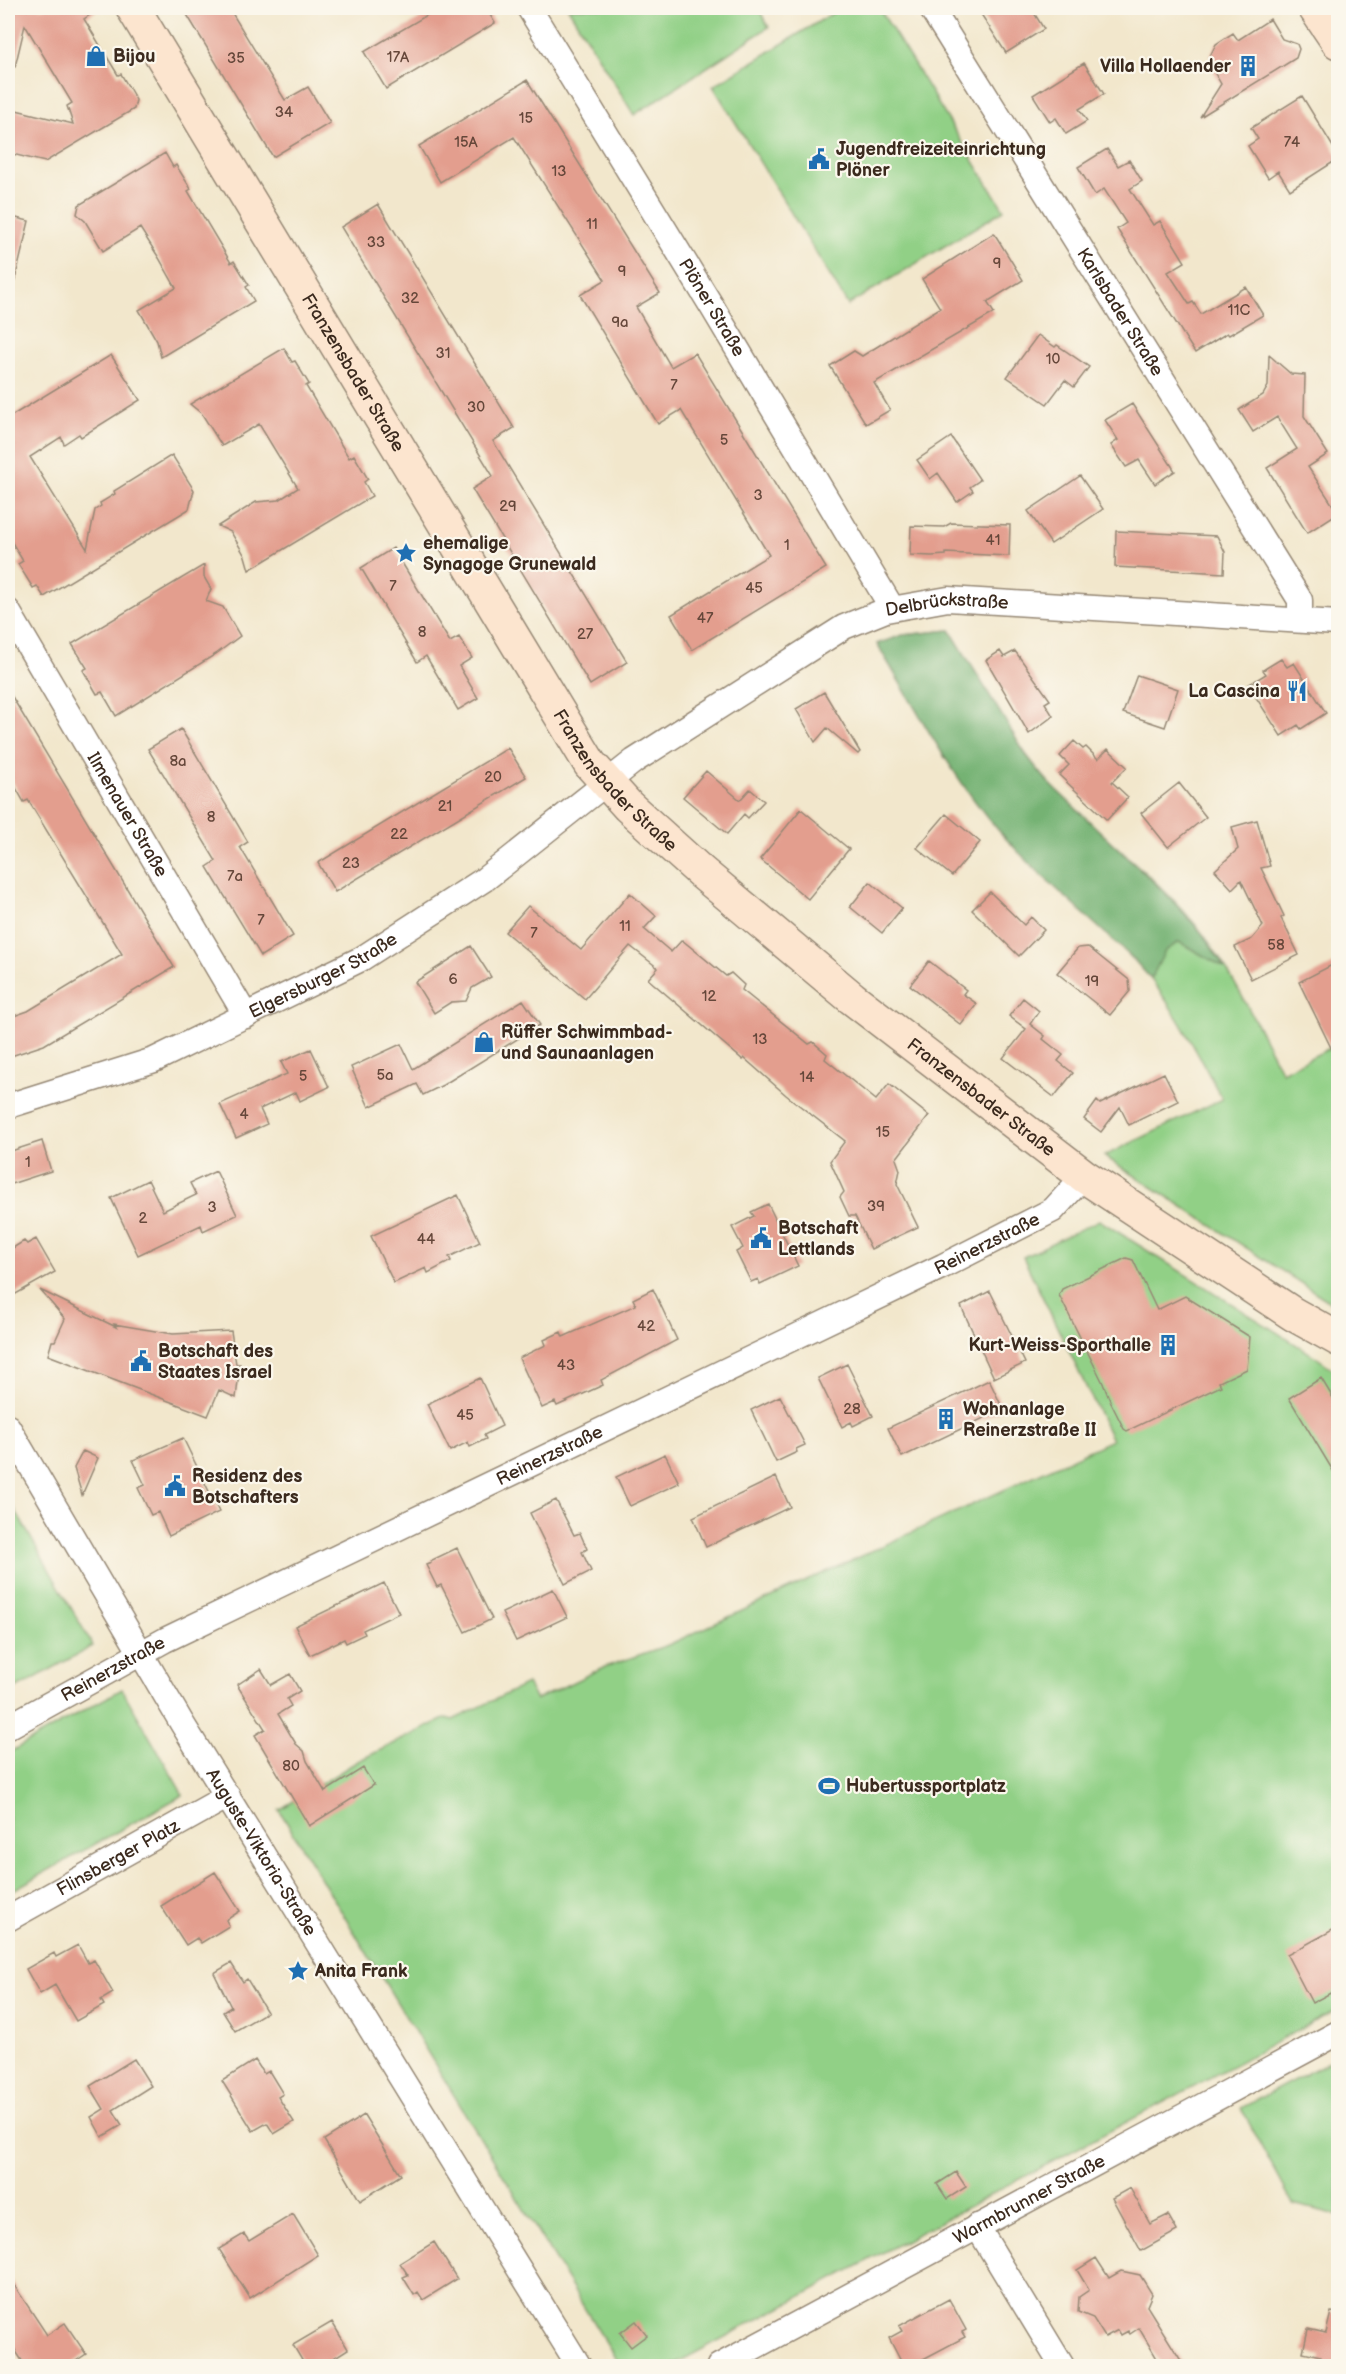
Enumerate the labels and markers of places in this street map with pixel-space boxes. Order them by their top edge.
shop icon: Bijou [84,44,108,68]
place label: Bijou [113,46,155,67]
building icon: Villa Hollaender [1236,54,1260,78]
place label: Villa Hollaender [1100,56,1232,77]
place label: Jugendfreizeiteinrichtung Plöner [836,139,1046,181]
public building icon: Jugendfreizeiteinrichtung Plöner [807,147,831,171]
place label: ehemalige Synagoge Grunewald [423,533,596,575]
place icon: ehemalige Synagoge Grunewald [394,541,418,565]
restaurant icon: La Cascina [1285,679,1309,703]
place label: La Cascina [1188,681,1280,702]
place label: Rüffer Schwimmbad- und Saunaanlagen [501,1022,673,1064]
shop icon: Rüffer Schwimmbad- und Saunaanlagen [472,1030,496,1054]
place label: Botschaft Lettlands [778,1218,859,1260]
public building icon: Botschaft Lettlands [749,1226,773,1250]
building icon: Kurt-Weiss-Sporthalle [1156,1333,1180,1357]
place label: Kurt-Weiss-Sporthalle [969,1335,1151,1356]
place label: Botschaft des Staates Israel [158,1341,273,1383]
public building icon: Botschaft des Staates Israel [129,1349,153,1373]
place label: Wohnanlage Reinerzstraße II [963,1399,1097,1441]
building icon: Wohnanlage Reinerzstraße II [934,1407,958,1431]
place label: Residenz des Botschafters [192,1466,302,1508]
public building icon: Residenz des Botschafters [163,1474,187,1498]
sports icon: Hubertussportplatz [817,1774,841,1798]
place label: Hubertussportplatz [846,1776,1006,1797]
place icon: Anita Frank [286,1959,310,1983]
place label: Anita Frank [314,1961,408,1982]

